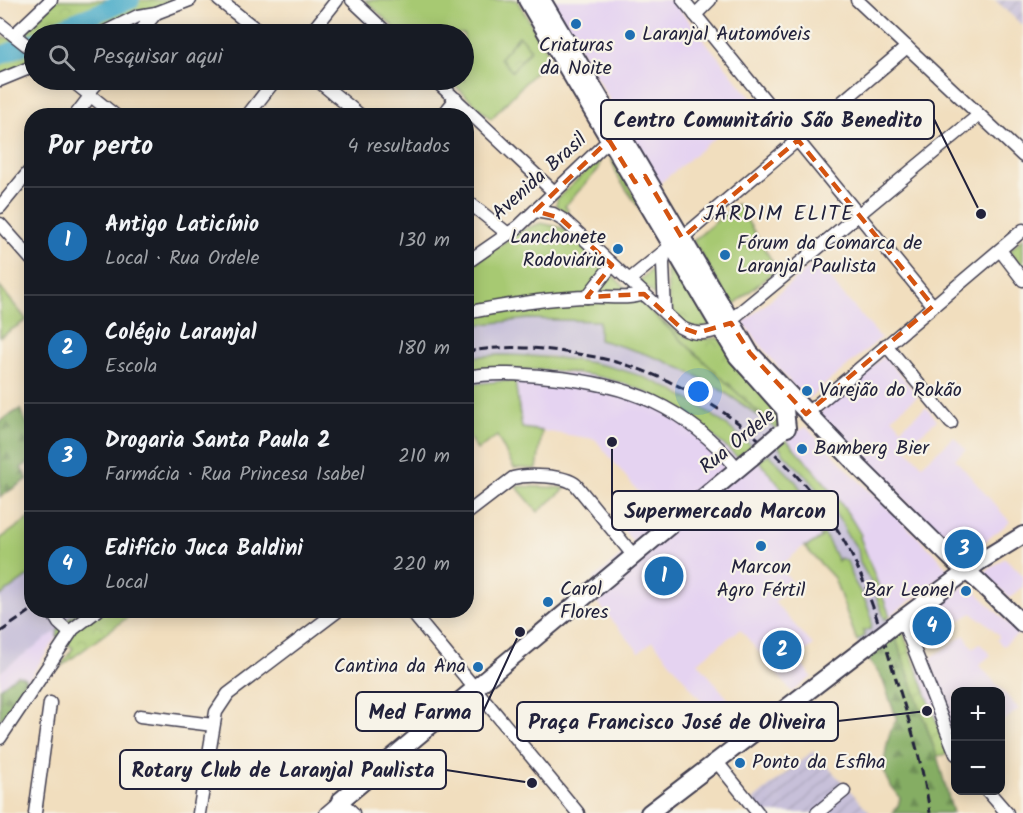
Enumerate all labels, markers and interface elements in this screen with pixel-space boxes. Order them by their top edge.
marker: Criaturas da Noite [569,17,583,31]
place label: Laranjal Automóveis [642,19,811,51]
search box [24,24,474,90]
marker: Laranjal Automóveis [623,28,637,42]
place label: Criaturas da Noite [539,30,614,85]
text: Pesquisar aqui [93,40,223,75]
icon: search [45,41,78,74]
callout: Centro Comunitário São Benedito [601,100,934,139]
text: Centro Comunitário São Benedito [614,105,923,138]
street label: Avenida Brasil [485,125,595,229]
text: Por perto [48,126,153,168]
text: 4 resultados [348,131,450,163]
district label: JARDIM ELITE [703,198,855,231]
text: Antigo Laticínio [105,208,259,243]
place label: Lanchonete Rodoviária [510,222,606,277]
text: 1 [64,225,71,257]
text: 130 m [398,225,450,257]
place label: Fórum da Comarca de Laranjal Paulista [737,228,922,283]
marker: Lanchonete Rodoviária [611,242,625,256]
text: Local · Rua Ordele [105,243,259,275]
marker: Fórum da Comarca de Laranjal Paulista [718,248,732,262]
text: Colégio Laranjal [105,316,257,351]
text: 2 [62,333,73,365]
text: 180 m [398,333,450,365]
text: Escola [105,351,157,383]
place label: Varejão do Rokão [819,375,962,407]
your location [684,377,713,406]
marker: Varejão do Rokão [800,384,814,398]
street label: Rua Ordele [693,401,783,483]
text: Drogaria Santa Paula 2 [105,424,330,459]
place label: Bamberg Bier [814,433,930,465]
text: 3 [62,441,73,473]
text: 210 m [398,441,450,473]
marker: Bamberg Bier [795,442,809,456]
text: Farmácia · Rua Princesa Isabel [105,459,365,491]
callout: Supermercado Marcon [612,491,838,530]
text: Supermercado Marcon [624,496,826,529]
pin: 3 [944,526,984,572]
text: Edifício Juca Baldini [105,532,303,567]
marker: Marcon Agro Fértil [754,539,768,553]
text: 4 [62,549,73,581]
text: 220 m [393,549,450,581]
place label: Marcon Agro Fértil [717,552,805,607]
pin: 1 [644,554,684,598]
text: Local [105,567,148,599]
place label: Carol Flores [560,574,609,629]
place label: Bar Leonel [864,575,954,607]
marker: Bar Leonel [959,584,973,598]
marker: Carol Flores [541,595,555,609]
pin: 4 [912,604,952,648]
pin: 2 [762,628,802,672]
place label: Cantina da Ana [334,651,466,683]
marker: Cantina da Ana [471,660,485,674]
map controls [951,687,1005,795]
button: + [951,687,1005,741]
callout: Med Farma [356,692,483,731]
text: Med Farma [368,697,472,730]
callout: Praça Francisco José de Oliveira [517,702,838,741]
text: Praça Francisco José de Oliveira [528,707,826,740]
button: − [951,741,1005,795]
place label: Ponto da Esfiha [752,747,886,779]
callout: Rotary Club de Laranjal Paulista [120,750,446,789]
text: Rotary Club de Laranjal Paulista [132,755,435,788]
marker: Ponto da Esfiha [733,756,747,770]

